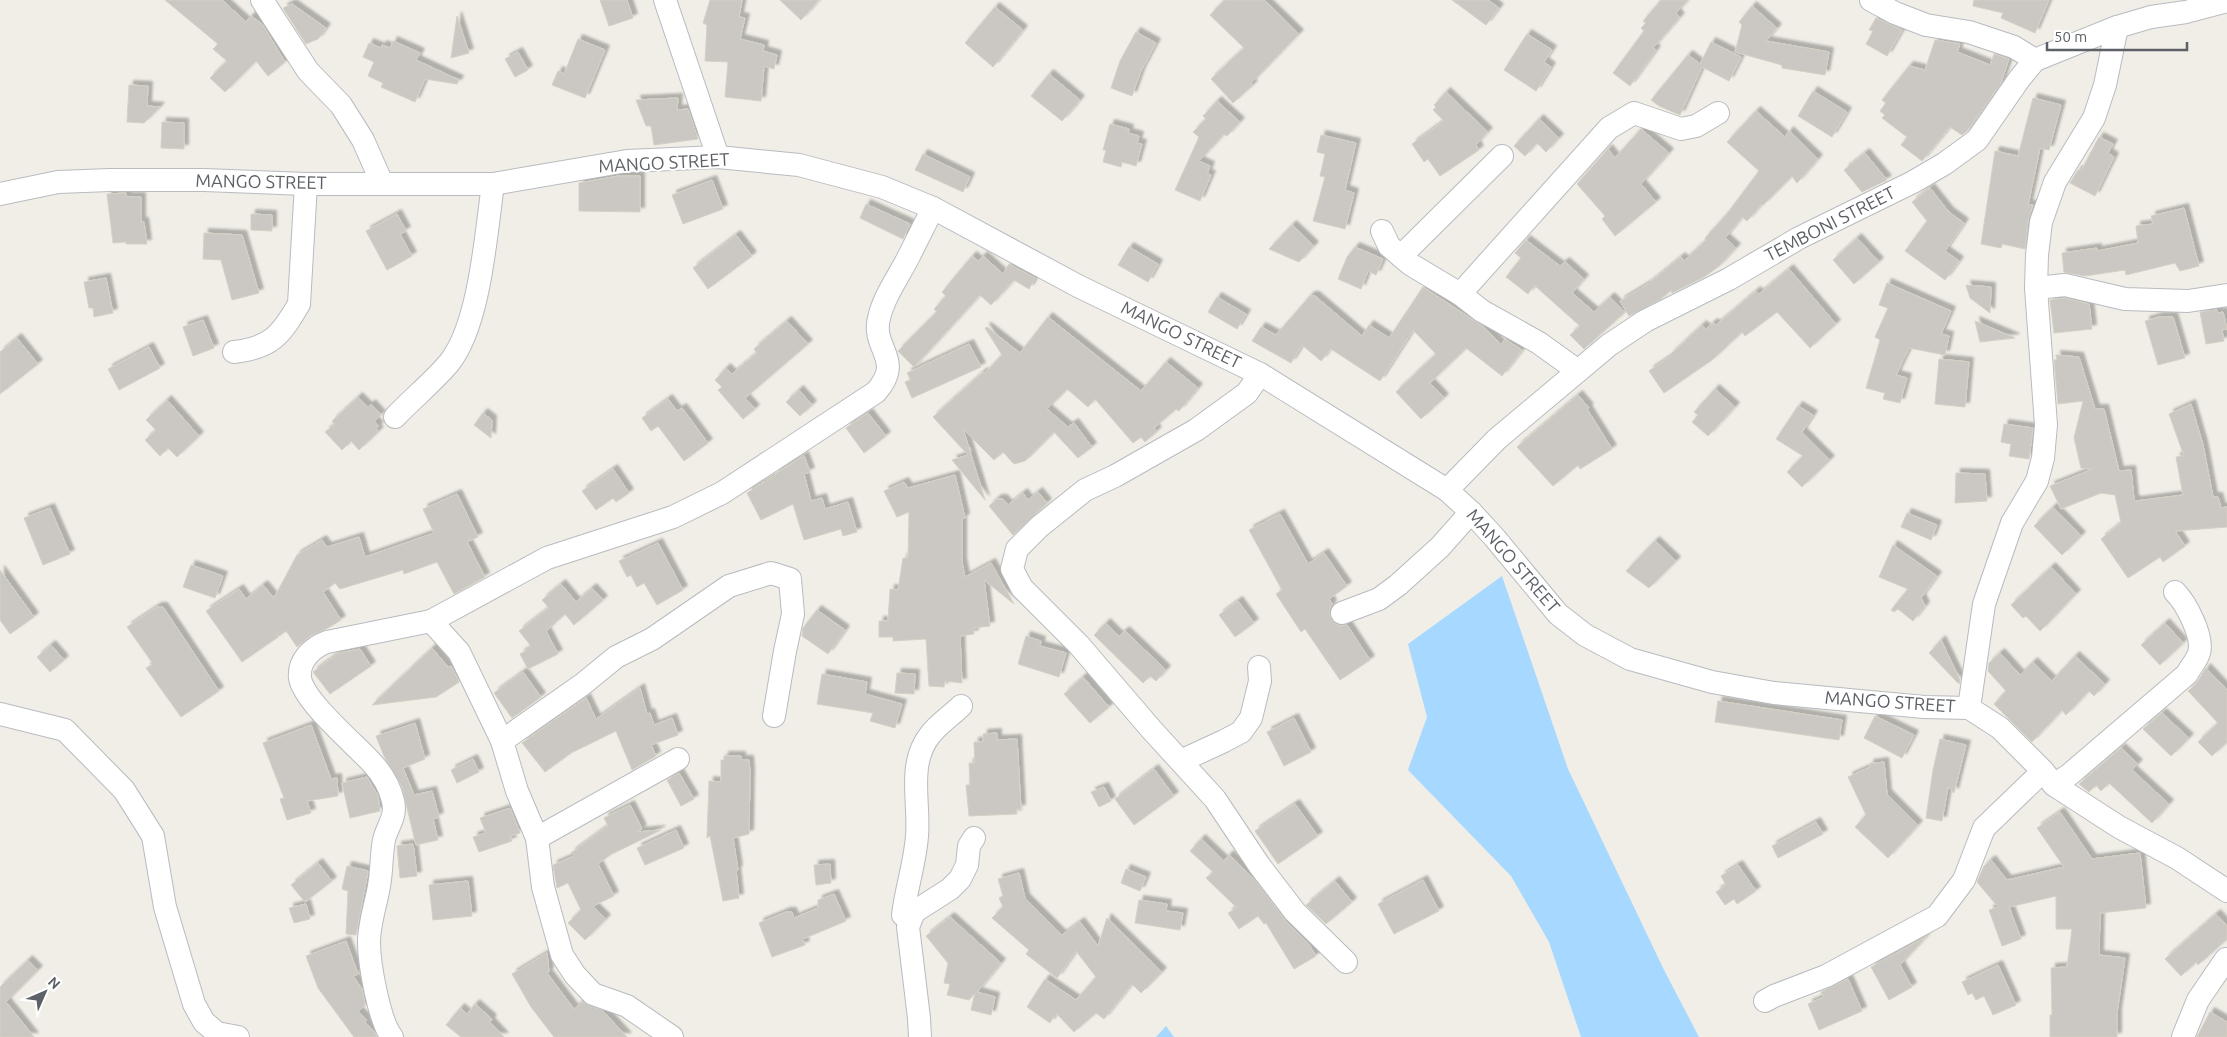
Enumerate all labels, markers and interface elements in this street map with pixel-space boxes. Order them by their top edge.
scale bar [2047,20,2187,52]
text: 50 m [2054,28,2087,45]
street label: MANGO STREET [598,149,730,175]
street label: MANGO STREET [195,170,327,192]
street label: TEMBONI STREET [1761,182,1898,265]
street label: MANGO STREET [1118,296,1245,372]
street label: MANGO STREET [1463,504,1564,616]
street label: MANGO STREET [1824,686,1956,716]
north arrow [20,967,70,1017]
text: N [45,973,64,992]

